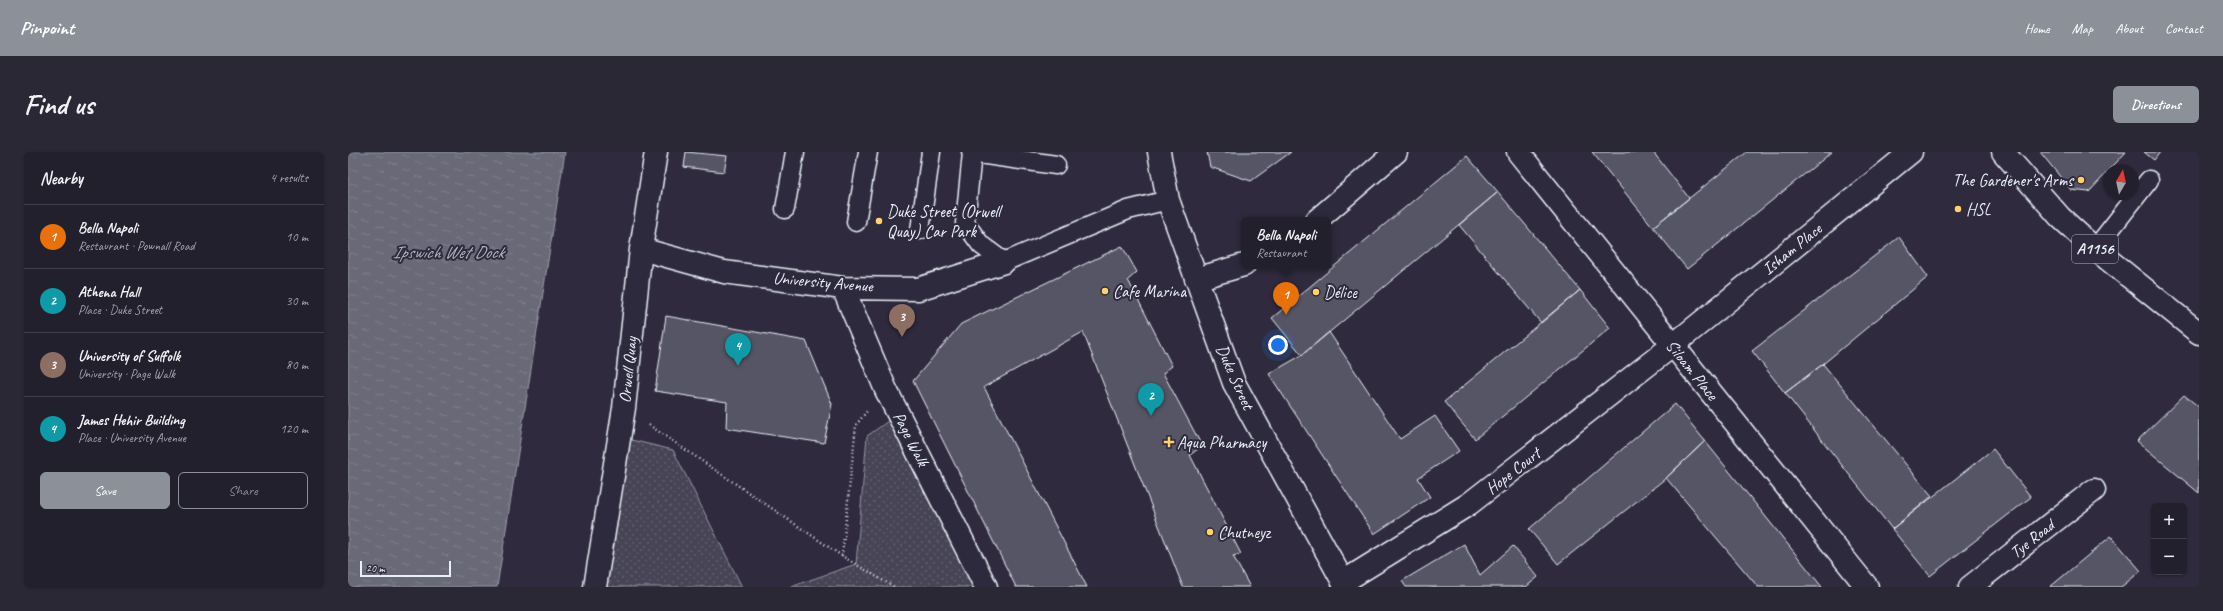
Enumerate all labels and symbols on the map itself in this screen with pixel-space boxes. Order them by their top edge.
north arrow [2103,164,2139,200]
place label: The Gardener's Arms [1953,170,2075,191]
marker: The Gardener's Arms [2076,175,2086,185]
place label: HSL [1966,199,1991,220]
place label: Duke Street (Orwell Quay) Car Park [887,201,1003,242]
marker: HSL [1953,204,1963,214]
marker: Duke Street (Orwell Quay) Car Park [874,216,884,226]
street label: Isham Place [1758,218,1827,279]
road number: A1156 [2072,235,2118,263]
water label: Ipswich Wet Dock [393,241,507,263]
street label: University Avenue [772,267,875,297]
place label: Cafe Marina [1113,281,1187,302]
pin: 1 [1273,282,1299,315]
place label: Délice [1324,282,1358,303]
marker: Cafe Marina [1100,286,1110,296]
marker: Délice [1311,287,1321,297]
pin: 3 [889,304,915,337]
pin: 4 [725,333,751,366]
street label: Orwell Quay [614,335,642,404]
your location [1268,335,1288,355]
street label: Siloam Place [1661,335,1724,406]
street label: Duke Street [1211,341,1260,415]
pin: 2 [1138,383,1164,416]
street label: Page Walk [888,408,934,471]
place label: Aqua Pharmacy [1177,432,1267,453]
marker: Aqua Pharmacy [1164,437,1174,447]
street label: Hope Court [1481,442,1546,499]
street label: Tye Road [2006,513,2061,563]
place label: Chutneyz [1218,522,1272,543]
marker: Chutneyz [1205,527,1215,537]
scale bar [360,559,451,578]

